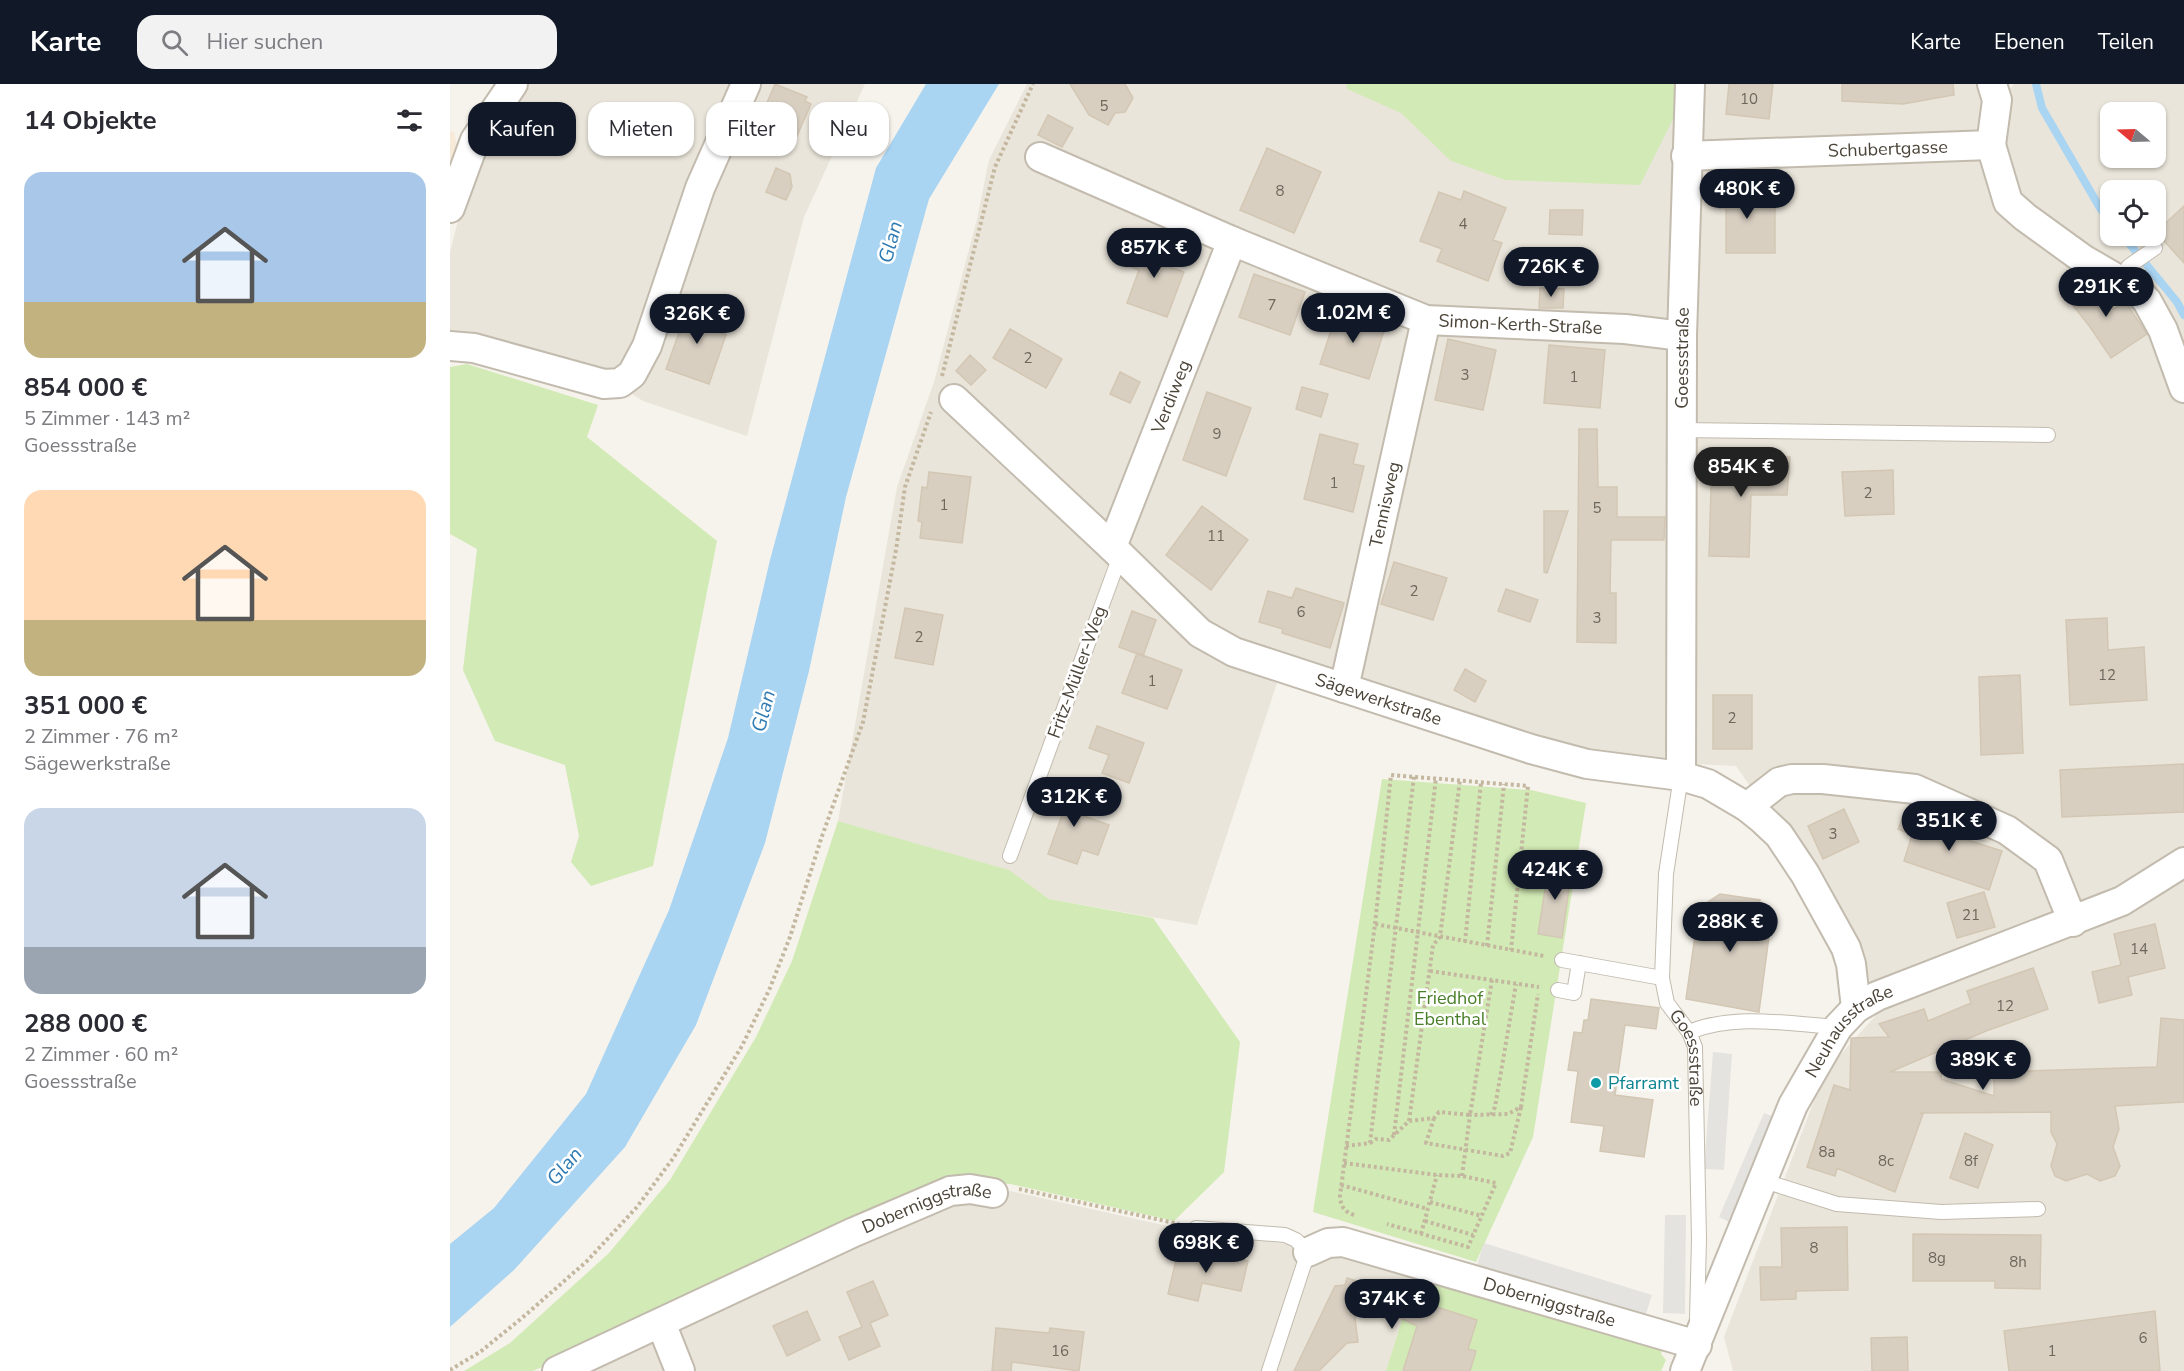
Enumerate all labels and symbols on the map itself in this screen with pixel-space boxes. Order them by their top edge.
house number: 10 [1740,89,1758,109]
house number: 5 [1099,96,1109,116]
north arrow [2100,102,2166,168]
street label: Schubertgasse [1827,135,1948,163]
pin: 480K € [1698,169,1796,220]
house number: 8 [1275,181,1285,201]
house number: 4 [1458,214,1468,234]
water label: Glan [872,218,909,266]
pin: 857K € [1105,228,1203,279]
pin: 726K € [1502,247,1600,298]
pin: 291K € [2057,267,2155,318]
pin: 1.02M € [1298,293,1408,344]
pin: 326K € [648,294,746,345]
house number: 7 [1267,295,1277,315]
street label: Goessstraße [1670,307,1695,409]
street label: Simon-Kerth-Straße [1438,309,1603,340]
house number: 2 [1023,348,1033,368]
street label: Verdiweg [1145,356,1196,438]
house number: 3 [1460,365,1470,385]
house number: 1 [1569,367,1579,387]
house number: 9 [1212,424,1222,444]
pin: 854K € [1692,447,1790,498]
street label: Tennisweg [1364,459,1406,550]
house number: 1 [1329,473,1339,493]
house number: 2 [1863,483,1873,503]
house number: 1 [939,495,949,515]
house number: 5 [1592,498,1602,518]
house number: 11 [1207,526,1225,546]
house number: 2 [1409,581,1419,601]
street label: Fritz-Müller-Weg [1042,602,1112,742]
house number: 6 [1296,602,1306,622]
house number: 3 [1592,608,1602,628]
house number: 2 [914,627,924,647]
house number: 12 [2098,665,2116,685]
street label: Sägewerkstraße [1312,667,1445,731]
house number: 1 [1147,671,1157,691]
water label: Glan [745,687,782,735]
house number: 2 [1727,708,1737,728]
pin: 312K € [1025,777,1123,828]
pin: 351K € [1900,801,1998,852]
house number: 3 [1828,824,1838,844]
pin: 424K € [1506,850,1604,901]
pin: 288K € [1681,902,1779,953]
house number: 21 [1962,905,1980,925]
house number: 14 [2130,939,2148,959]
street label: Neuhausstraße [1799,979,1896,1082]
park label: Friedhof Ebenthal [1414,986,1487,1031]
house number: 12 [1996,996,2014,1016]
street label: Goessstraße [1664,1004,1708,1107]
pin: 389K € [1934,1040,2032,1091]
place label: Pfarramt [1608,1071,1680,1095]
marker: Pfarramt [1589,1076,1603,1090]
water label: Glan [540,1141,588,1191]
house number: 8a [1819,1142,1835,1162]
house number: 8c [1878,1151,1894,1171]
house number: 8f [1964,1151,1979,1171]
street label: Doberniggstraße [858,1177,994,1239]
pin: 698K € [1157,1223,1255,1274]
house number: 8 [1809,1238,1819,1258]
house number: 8g [1928,1248,1946,1268]
house number: 8h [2009,1252,2027,1272]
street label: Doberniggstraße [1480,1271,1619,1333]
pin: 374K € [1343,1279,1441,1330]
house number: 6 [2138,1328,2148,1348]
house number: 16 [1051,1341,1069,1361]
house number: 1 [2047,1341,2057,1361]

